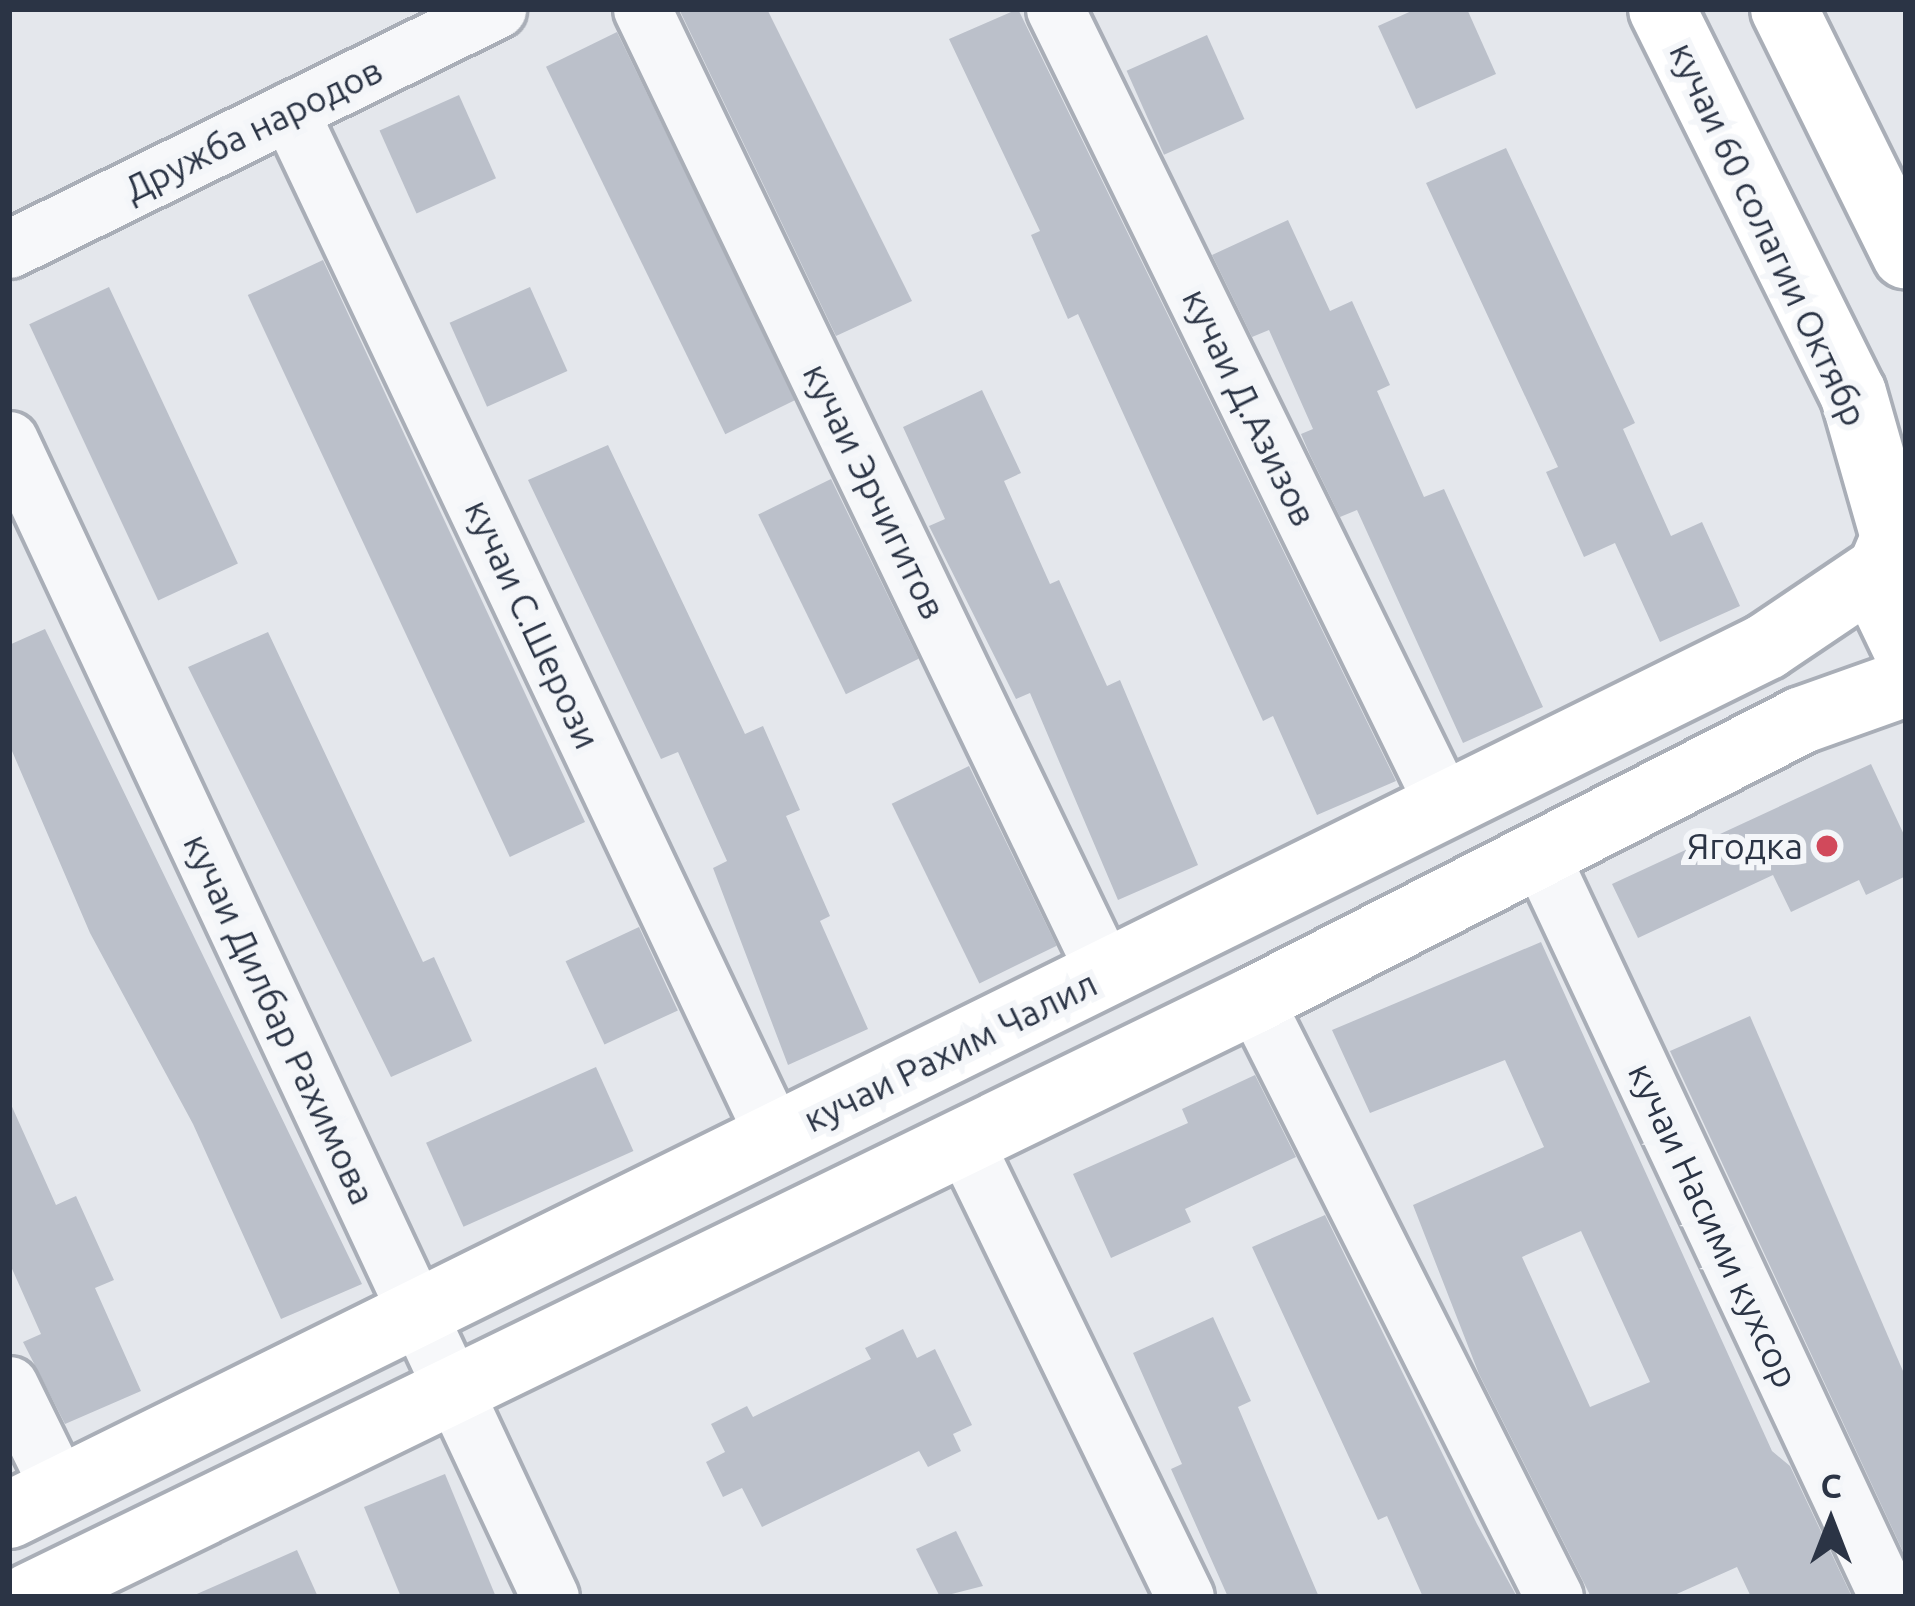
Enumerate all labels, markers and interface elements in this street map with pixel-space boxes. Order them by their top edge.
street label: кучаи 60 солагии Октябр [1661,35,1877,433]
street label: Дружба народов [117,48,389,210]
street label: кучаи Д.Азизов [1174,281,1326,533]
street label: кучаи Эрчигитов [794,356,956,626]
street label: кучаи С.Шерози [456,493,610,755]
place label: Ягодка [1687,824,1803,868]
street label: кучаи Дилбар Рахимова [175,827,385,1211]
marker: Ягодка [1814,833,1840,859]
street label: кучаи Рахим Чалил [796,961,1104,1141]
street label: кучаи Насими кухсор [1620,1056,1808,1394]
north arrow [1771,1462,1891,1582]
text: С [1820,1467,1842,1504]

